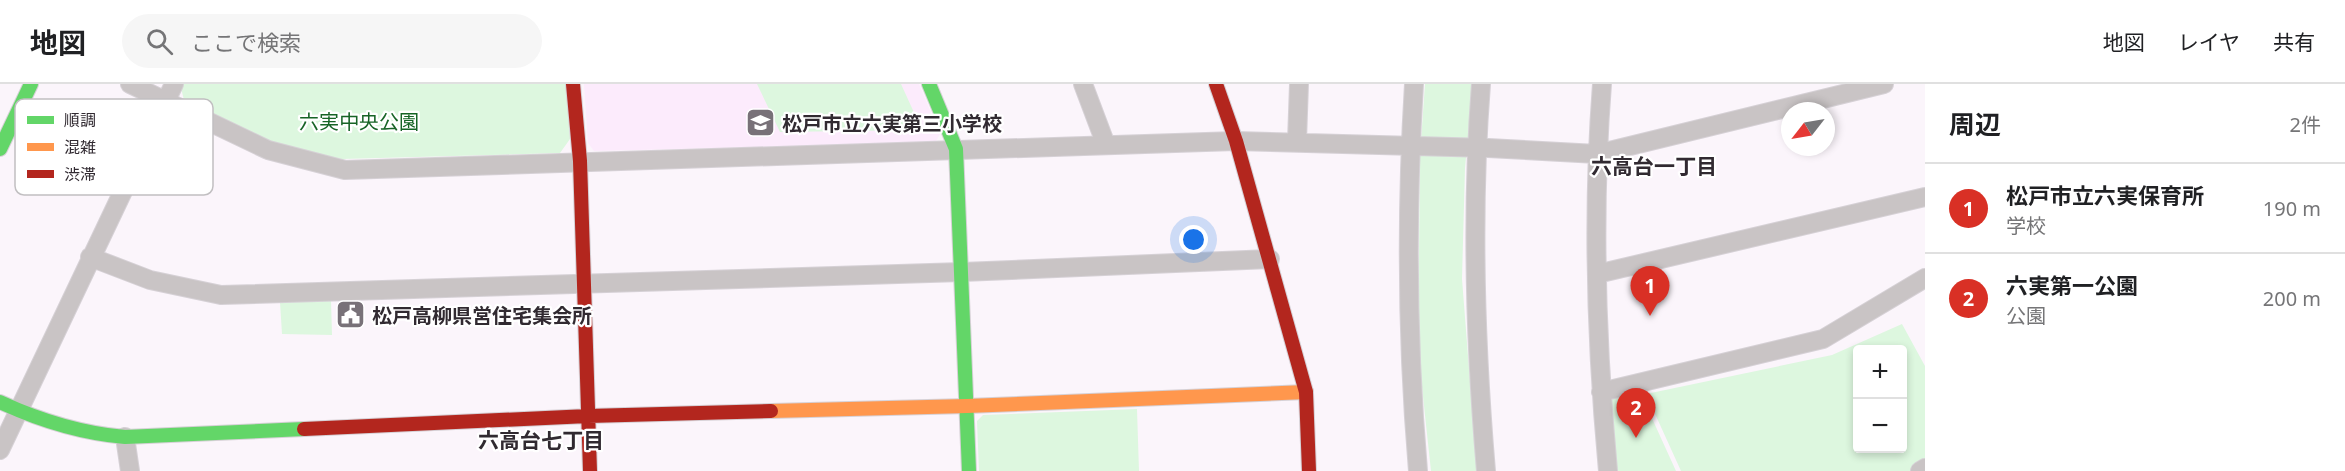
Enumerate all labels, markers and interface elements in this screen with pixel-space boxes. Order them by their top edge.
search box [122,14,542,68]
text: 地図 [30,23,86,61]
icon: search [143,25,176,58]
text: ここで検索 [191,27,301,57]
text: 地図 [2103,28,2145,56]
text: レイヤ [2178,28,2240,56]
text: 共有 [2273,28,2315,56]
legend [15,99,213,195]
north arrow [1781,102,1835,156]
text: 周辺 [1949,106,2001,142]
school or university icon: 松戸市立六実第三小学校 [745,107,777,139]
park label: 六実中央公園 [299,108,419,135]
text: 順調 [64,109,96,131]
place label: 松戸市立六実第三小学校 [782,110,1002,137]
text: 2件 [2290,111,2321,138]
text: 混雑 [64,136,96,158]
district label: 六高台一丁目 [1591,152,1717,180]
text: 渋滞 [64,163,96,185]
text: 松戸市立六実保育所 [2006,180,2204,210]
text: 1 [1963,195,1974,222]
text: 190 m [2263,195,2321,222]
text: 学校 [2006,212,2046,239]
your location [1179,225,1208,254]
pin: 1 [1630,266,1670,316]
text: 六実第一公園 [2006,270,2138,300]
text: 2 [1963,285,1974,312]
text: 200 m [2263,285,2321,312]
public building icon: 松戸高柳県営住宅集会所 [335,299,367,331]
place label: 松戸高柳県営住宅集会所 [372,302,592,329]
text: 公園 [2006,302,2046,329]
map controls [1853,345,1907,453]
button: + [1853,345,1907,399]
pin: 2 [1616,388,1656,438]
button: − [1853,399,1907,453]
district label: 六高台七丁目 [478,426,604,454]

